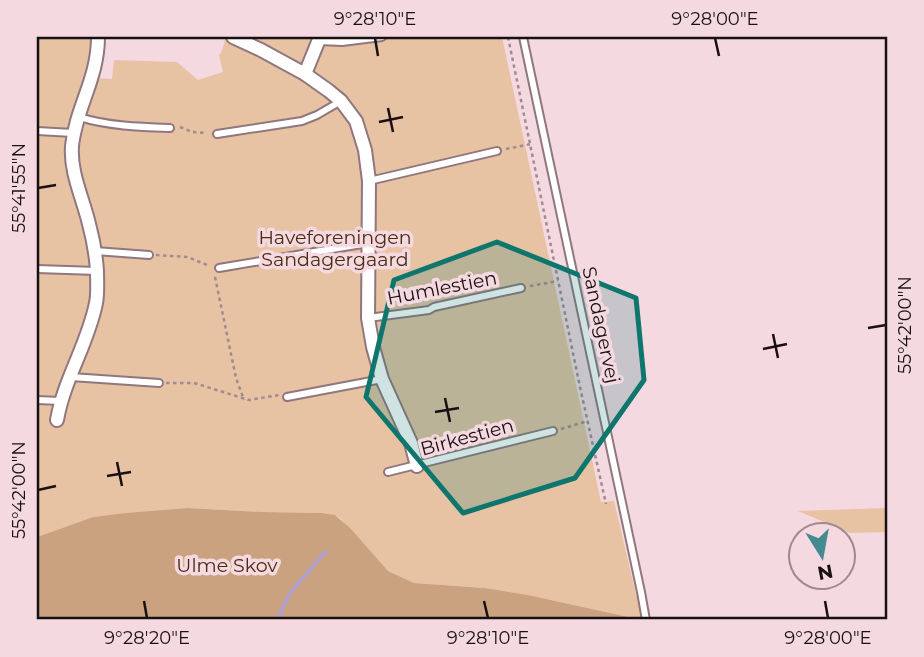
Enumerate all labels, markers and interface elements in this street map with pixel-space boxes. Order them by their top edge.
text: 9°28'10"E [334,8,416,30]
text: 9°28'00"E [671,8,759,30]
text: 55°41'55"N [8,143,30,233]
park label: Haveforeningen Sandagergaard [258,226,412,271]
street label: Sandagervej [577,265,625,385]
street label: Humlestien [385,266,499,310]
text: 55°42'00"N [894,276,916,374]
street label: Birkestien [418,413,516,461]
text: 55°42'00"N [8,441,30,539]
north arrow [788,520,858,590]
park label: Ulme Skov [176,554,278,577]
text: N [815,559,835,585]
text: 9°28'20"E [104,627,190,649]
text: 9°28'10"E [447,627,529,649]
text: 9°28'00"E [784,627,872,649]

